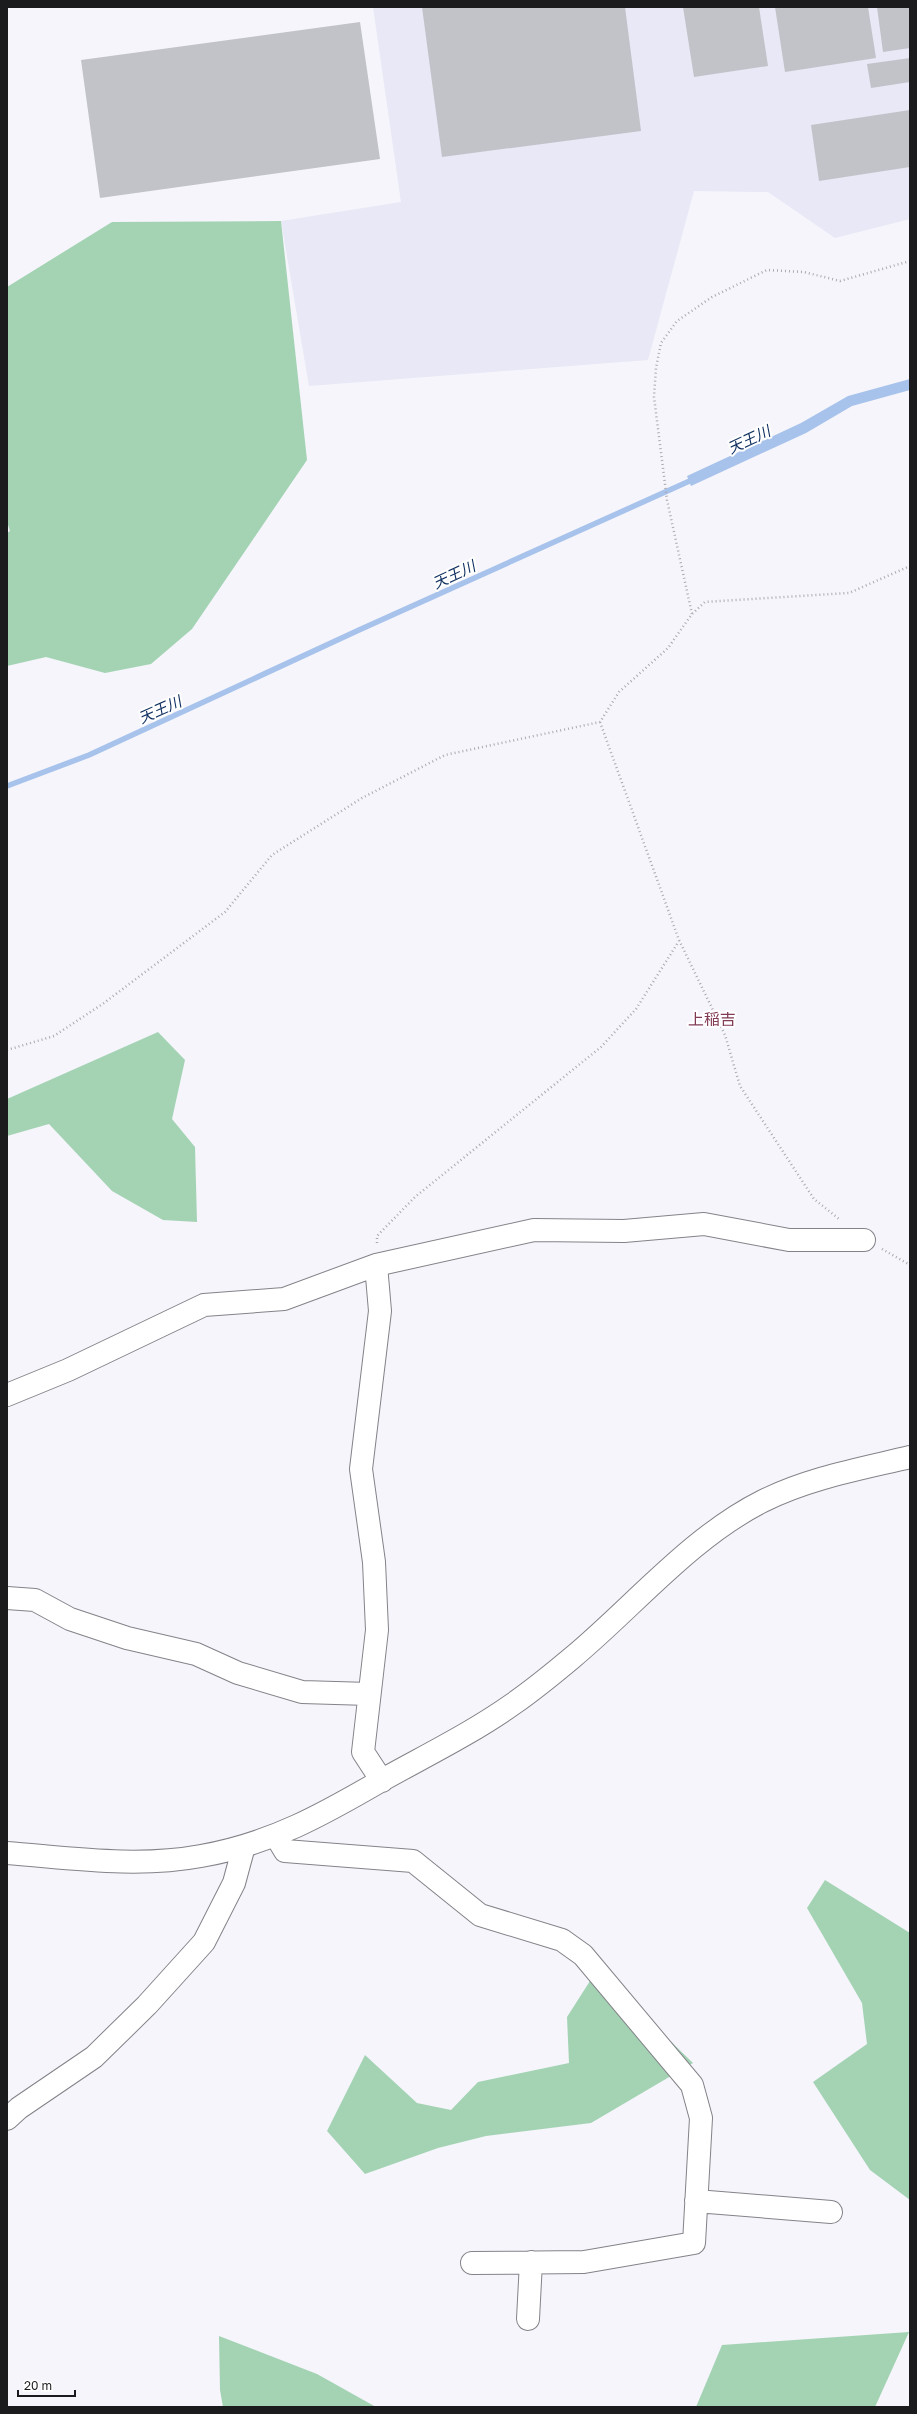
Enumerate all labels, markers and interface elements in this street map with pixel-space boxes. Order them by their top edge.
water label: 天王川 [724,421,775,457]
water label: 天王川 [429,556,480,592]
water label: 天王川 [135,691,186,726]
district label: 上稲吉 [688,1009,736,1029]
scale bar [18,2372,75,2398]
text: 20 m [24,2378,52,2393]

